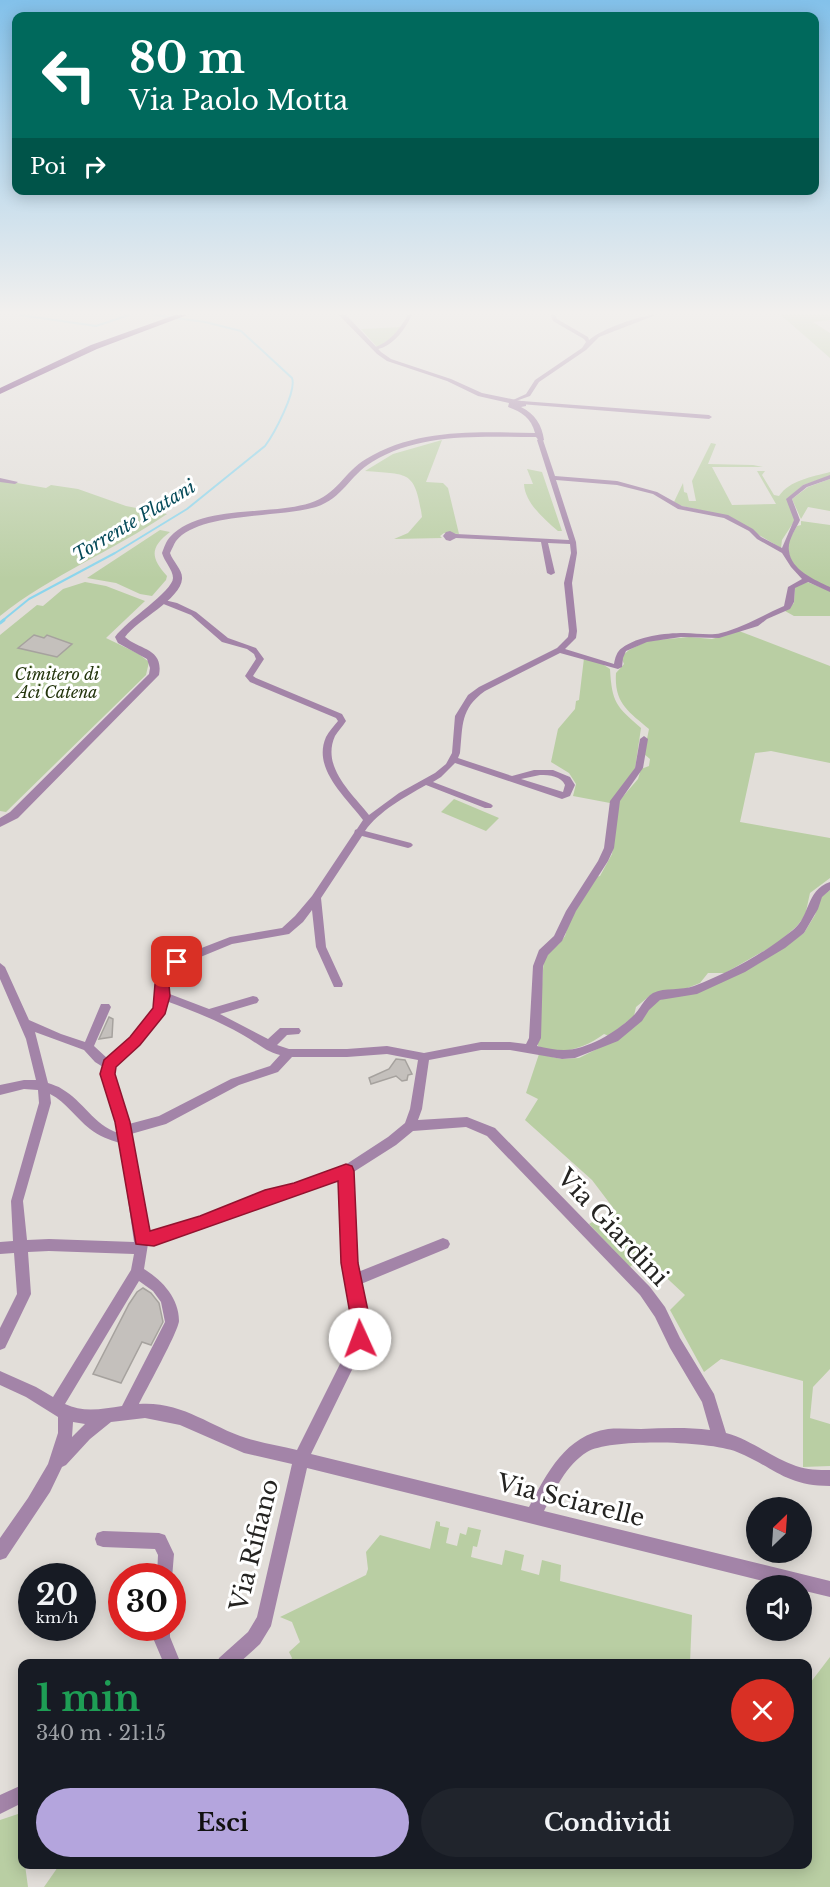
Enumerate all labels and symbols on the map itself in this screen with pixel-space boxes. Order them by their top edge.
water label: Torrente Platani [69,475,200,566]
park label: Cimitero di Aci Catena [15,664,100,702]
pin [151,936,202,987]
street label: Via Giardini [551,1162,675,1292]
position arrow [328,1307,392,1371]
street label: Via Sciarelle [493,1467,648,1532]
street label: Via Rifiano [223,1476,284,1615]
north arrow [746,1497,812,1563]
speed limit sign: 30 [108,1563,186,1641]

